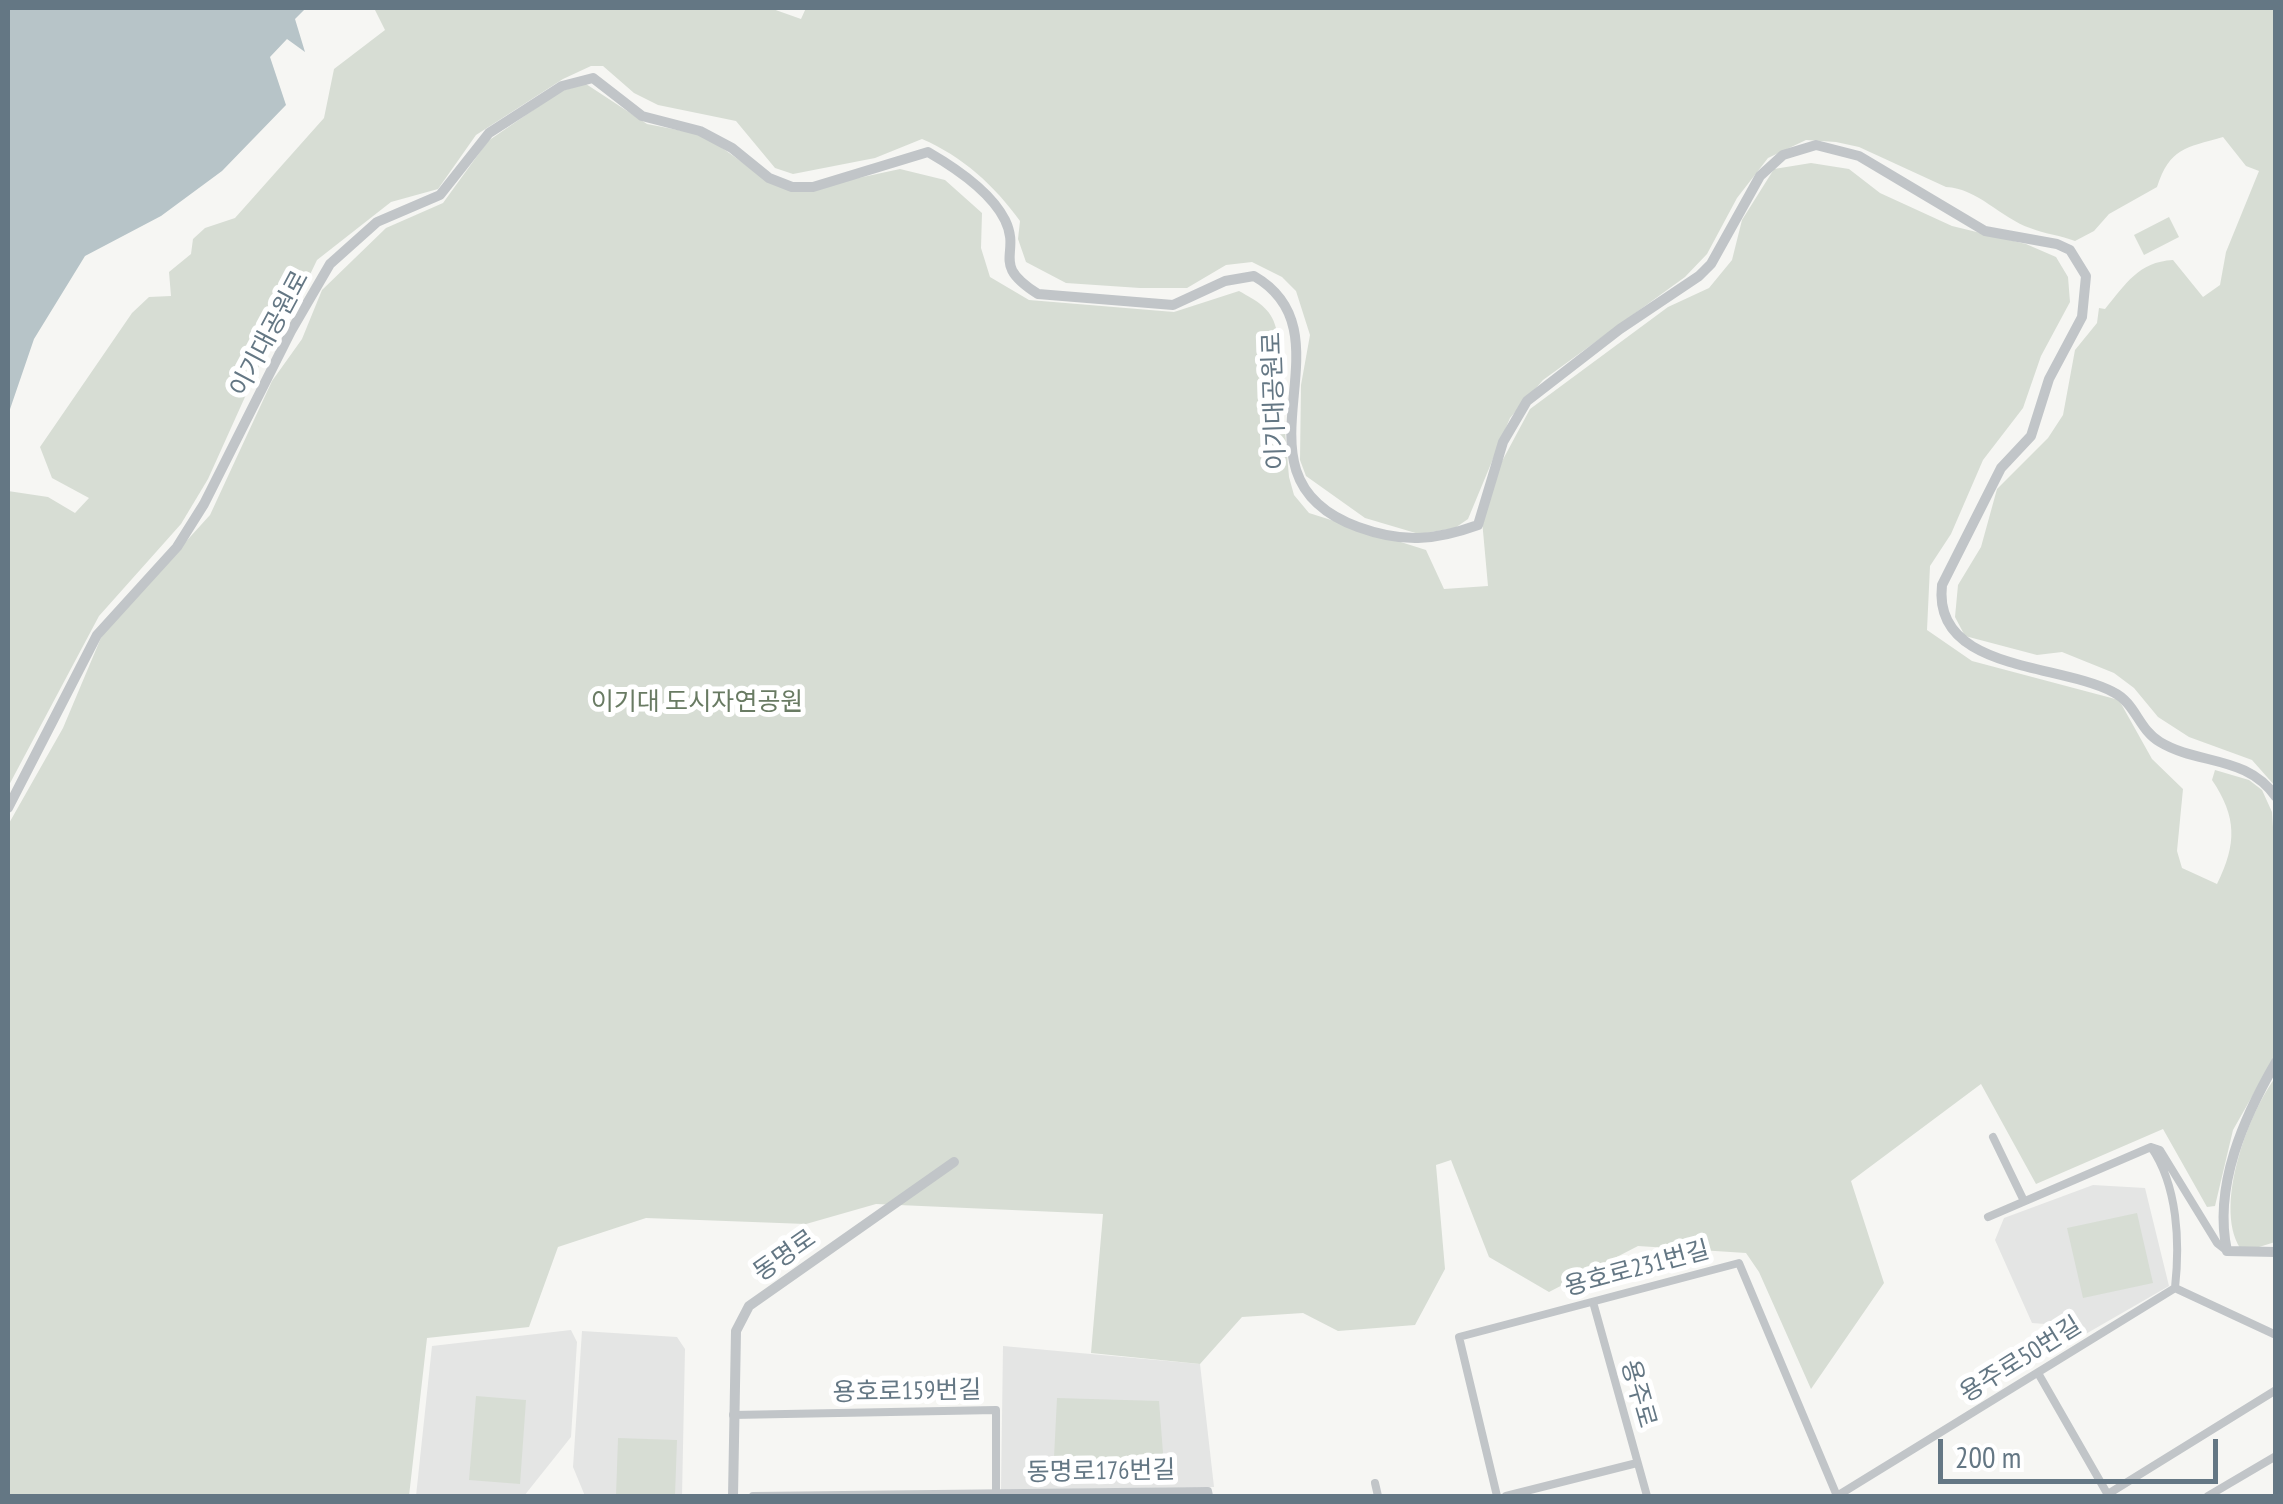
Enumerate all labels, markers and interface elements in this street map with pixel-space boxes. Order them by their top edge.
street label: 이기대공원로 [224,266,316,402]
street label: 이기대공원로 [1258,332,1292,470]
park label: 이기대 도시자연공원 [591,688,803,718]
street label: 동명로 [748,1224,822,1288]
street label: 용호로231번길 [1561,1235,1713,1303]
street label: 용주로50번길 [1955,1311,2087,1409]
street label: 용주로 [1614,1357,1662,1431]
street label: 용호로159번길 [832,1376,982,1408]
scale bar [1943,1419,2223,1481]
text: 200 m [1955,1437,2021,1476]
street label: 동명로176번길 [1026,1456,1176,1488]

